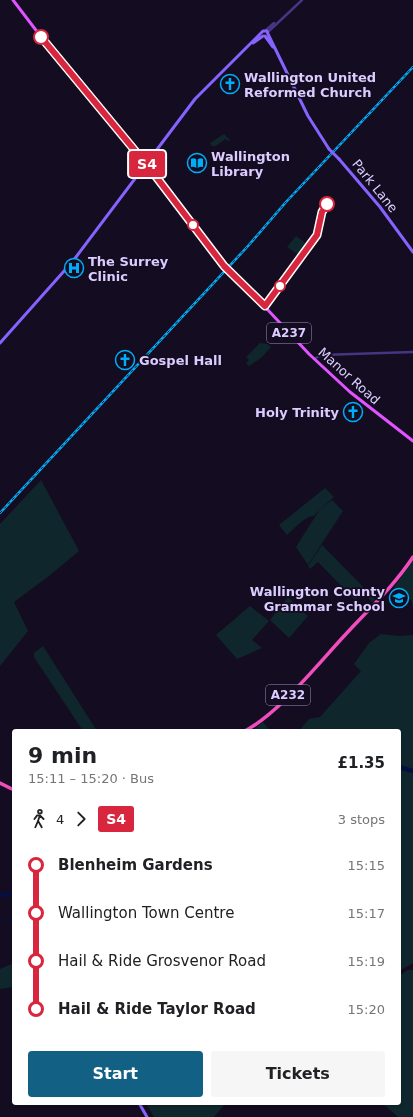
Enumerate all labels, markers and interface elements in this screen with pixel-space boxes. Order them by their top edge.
unlabelled marker [33,29,49,45]
place label: Wallington United Reformed Church [244,70,376,100]
church icon: Wallington United Reformed Church [219,73,241,95]
place label: Wallington Library [211,149,290,179]
line badge: S4 [129,151,165,177]
library icon: Wallington Library [186,152,208,174]
text: S4 [137,156,157,172]
street label: Park Lane [349,157,401,215]
unlabelled marker [319,196,335,212]
unlabelled marker [187,219,199,231]
place label: The Surrey Clinic [88,254,169,284]
hospital icon: The Surrey Clinic [63,257,85,279]
unlabelled marker [274,280,286,292]
road number: A237 [267,323,311,343]
street label: Manor Road [315,345,383,407]
church icon: Gospel Hall [114,349,136,371]
place label: Gospel Hall [139,353,222,368]
church icon: Holy Trinity [342,401,364,423]
place label: Holy Trinity [255,405,340,420]
place label: Wallington County Grammar School [250,584,386,614]
school or university icon: Wallington County Grammar School [388,587,410,609]
road number: A232 [266,685,310,705]
text: 9 min [28,743,97,768]
text: £1.35 [338,754,385,772]
text: 15:11 – 15:20 · Bus [28,771,154,786]
icon: walk [28,808,50,830]
icon: forward [70,808,92,830]
text: S4 [106,811,126,827]
text: 4 [56,812,64,827]
text: 3 stops [338,812,385,827]
text: Blenheim Gardens [58,856,213,874]
text: 15:15 [348,858,385,873]
text: Wallington Town Centre [58,904,234,922]
text: 15:17 [348,906,385,921]
text: Hail & Ride Grosvenor Road [58,952,266,970]
text: 15:19 [348,954,385,969]
text: Hail & Ride Taylor Road [58,1000,256,1018]
text: 15:20 [348,1002,385,1017]
button: Start [28,1051,203,1097]
button: Tickets [211,1051,385,1097]

